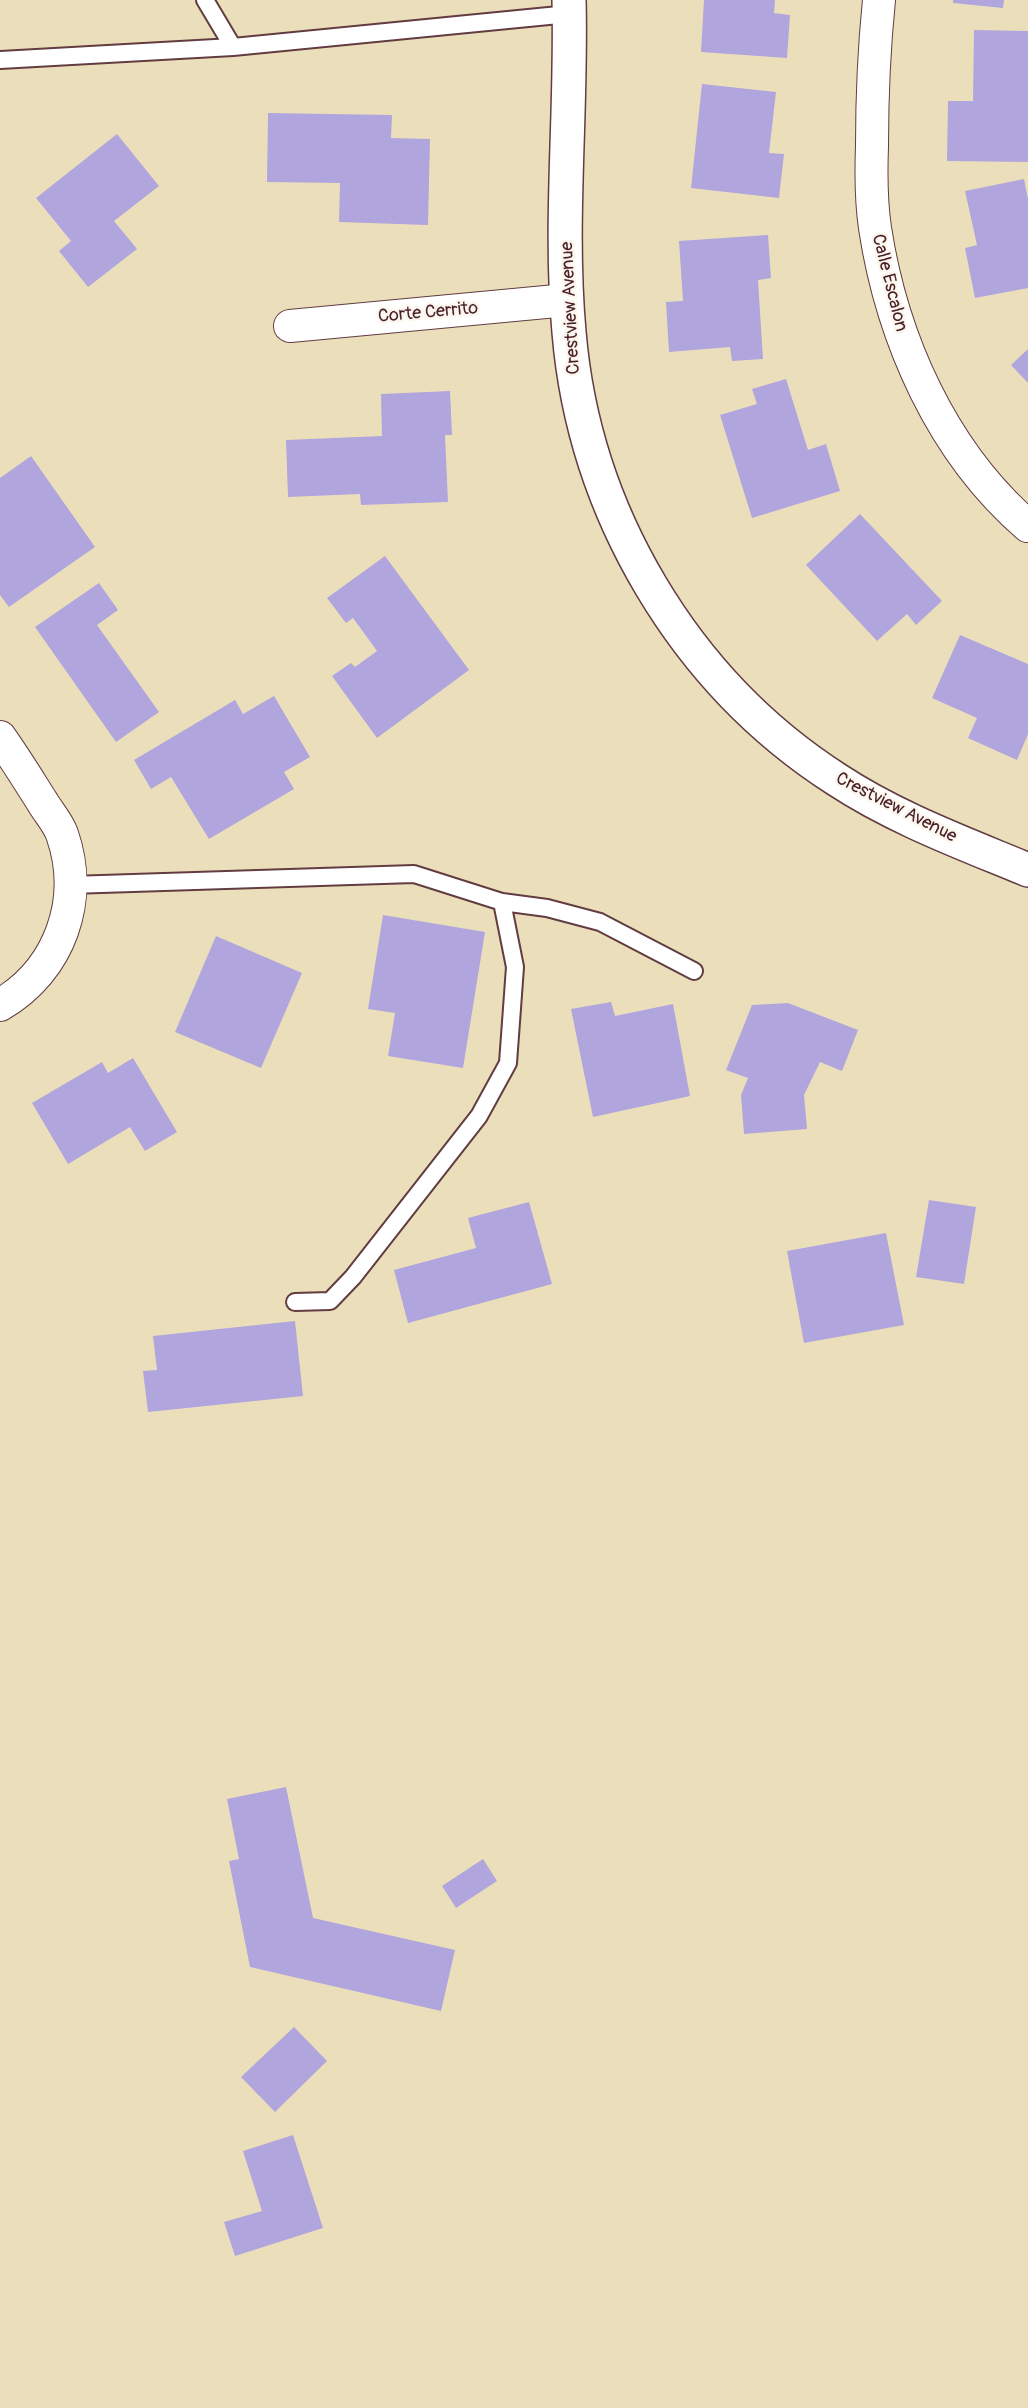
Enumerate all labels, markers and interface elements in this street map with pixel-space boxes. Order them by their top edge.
street label: Calle Escalon [866,232,912,334]
street label: Crestview Avenue [557,241,585,375]
street label: Corte Cerrito [377,298,479,328]
street label: Crestview Avenue [832,768,960,848]

